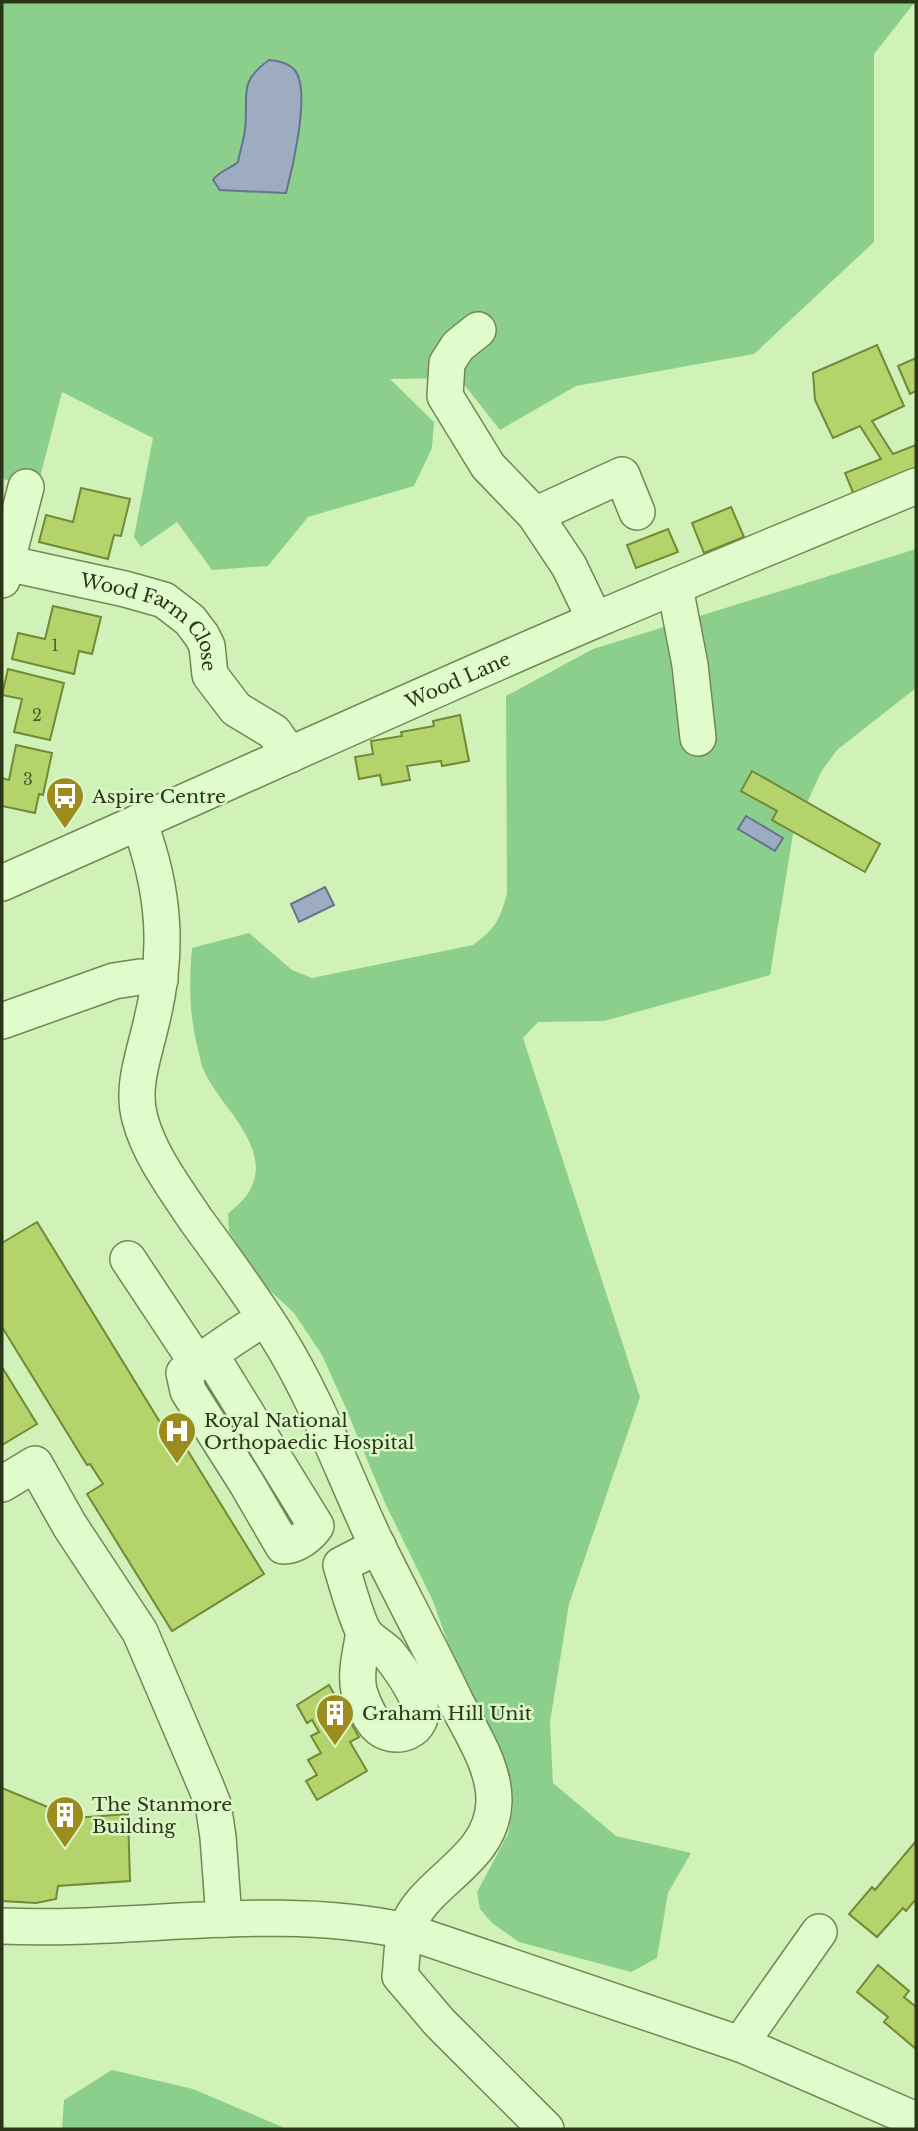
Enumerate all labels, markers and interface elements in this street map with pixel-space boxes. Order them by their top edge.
street label: Wood Farm Close [77,568,221,672]
house number: 1 [51,635,59,655]
street label: Wood Lane [401,647,514,713]
house number: 2 [32,705,42,725]
house number: 3 [23,769,33,789]
bus stop icon: Aspire Centre [44,775,86,830]
place label: Aspire Centre [91,785,226,808]
place label: Royal National Orthopaedic Hospital [204,1409,414,1454]
hospital icon: Royal National Orthopaedic Hospital [156,1410,198,1465]
building icon: Graham Hill Unit [314,1692,356,1747]
place label: Graham Hill Unit [362,1702,533,1725]
place label: The Stanmore Building [92,1793,232,1838]
building icon: The Stanmore Building [44,1794,86,1849]

